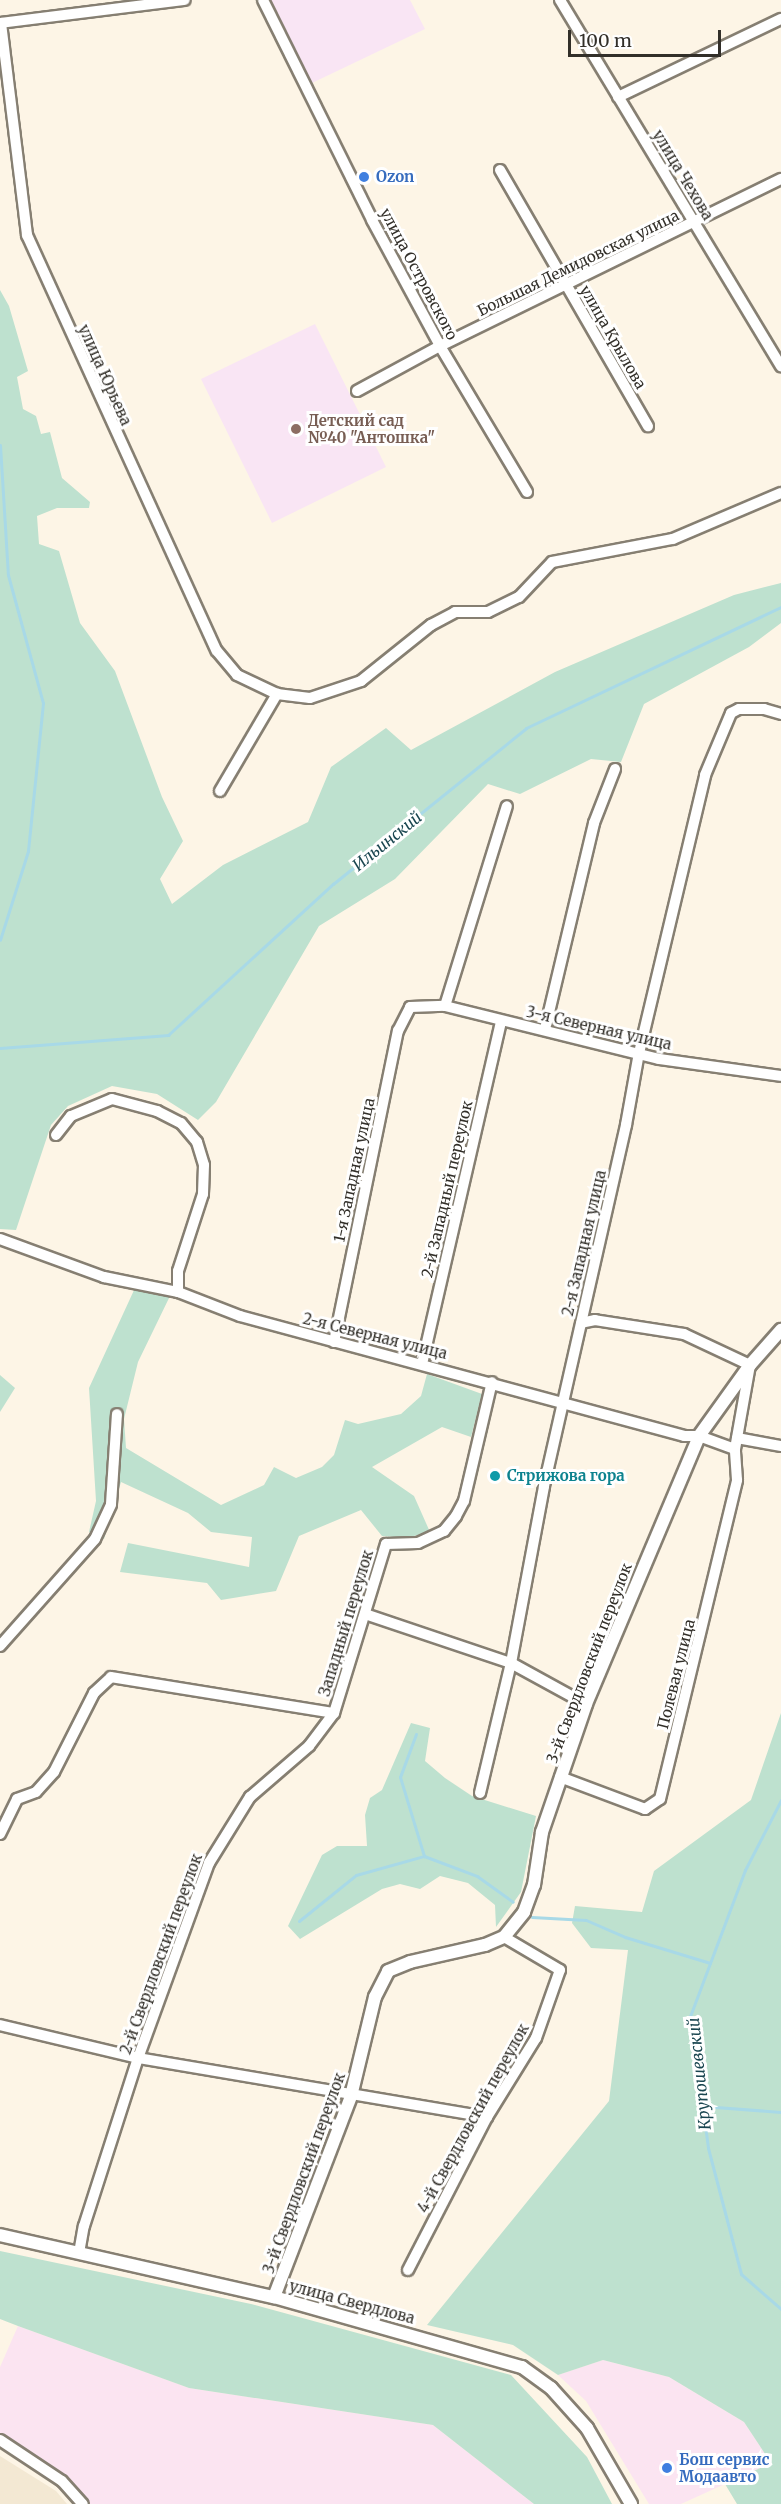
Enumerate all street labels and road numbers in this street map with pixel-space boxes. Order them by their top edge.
street label: улица Чехова [649,127,717,223]
street label: улица Островского [377,205,461,343]
street label: Большая Демидовская улица [474,206,682,320]
street label: улица Крылова [576,282,650,392]
street label: улица Юрьева [75,322,135,428]
street label: 3-я Северная улица [525,1003,673,1053]
street label: 1-я Западная улица [330,1096,378,1244]
street label: 2-й Западный переулок [418,1099,476,1279]
street label: 2-я Западная улица [558,1168,610,1318]
street label: 2-я Северная улица [301,1309,449,1363]
street label: Западный переулок [315,1548,377,1698]
street label: 3-й Свердловский переулок [543,1561,635,1765]
street label: Полевая улица [654,1617,698,1731]
street label: 2-й Свердловский переулок [116,1851,206,2057]
street label: 4-й Свердловский переулок [413,2020,533,2216]
street label: 3-й Свердловский переулок [259,2070,349,2276]
street label: улица Свердлова [287,2277,417,2327]

